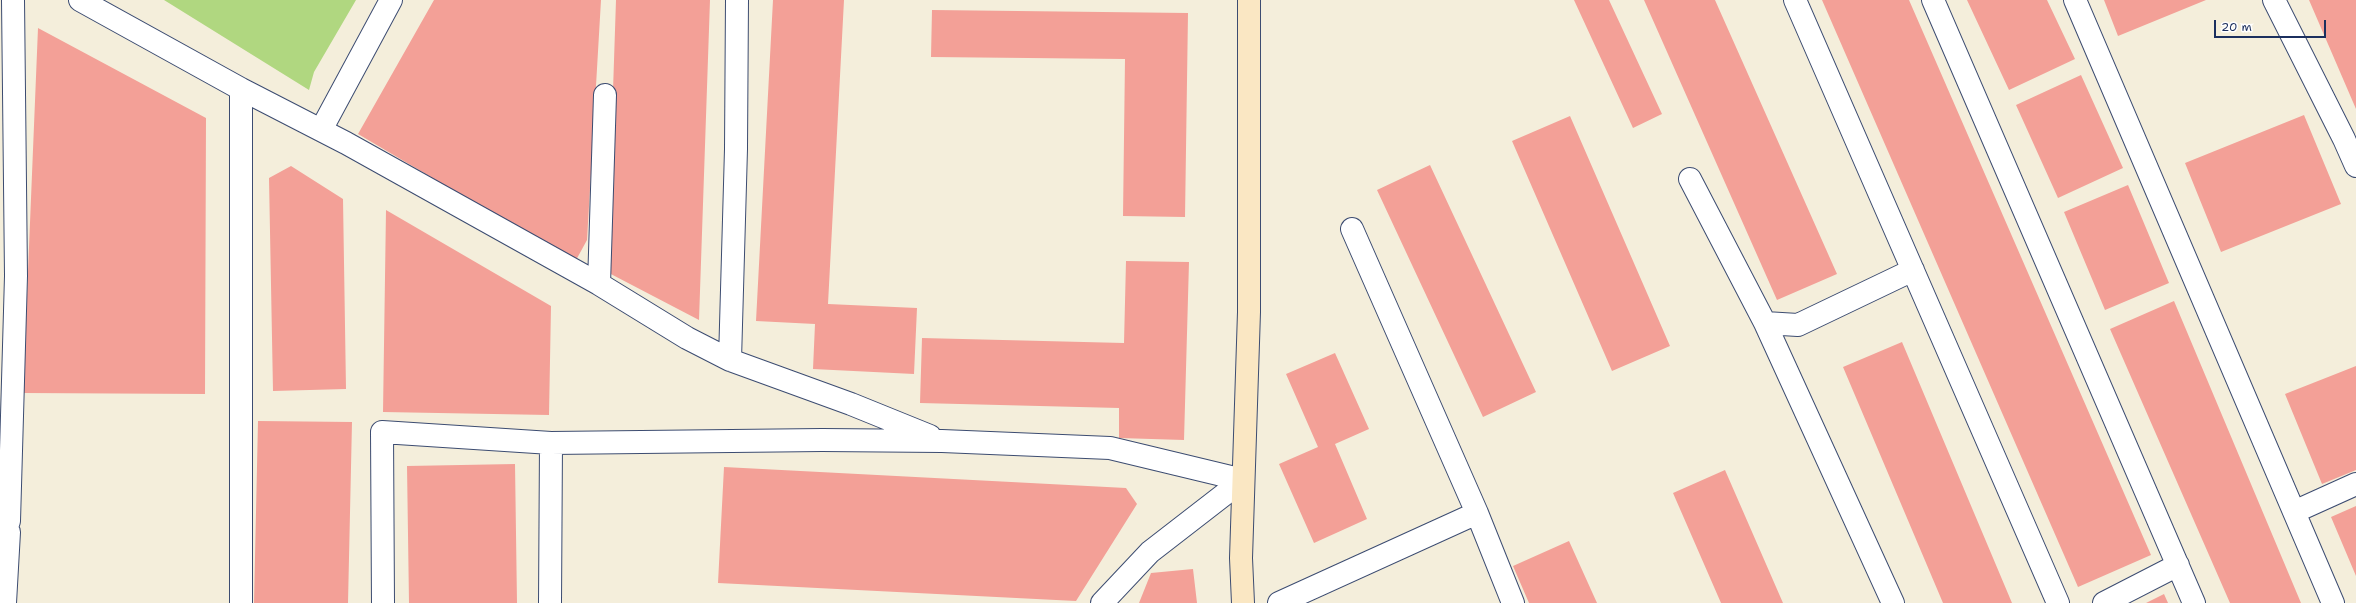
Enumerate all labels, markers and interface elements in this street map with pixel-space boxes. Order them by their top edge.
scale bar [2216,12,2328,38]
text: 20 m [2221,19,2252,35]

